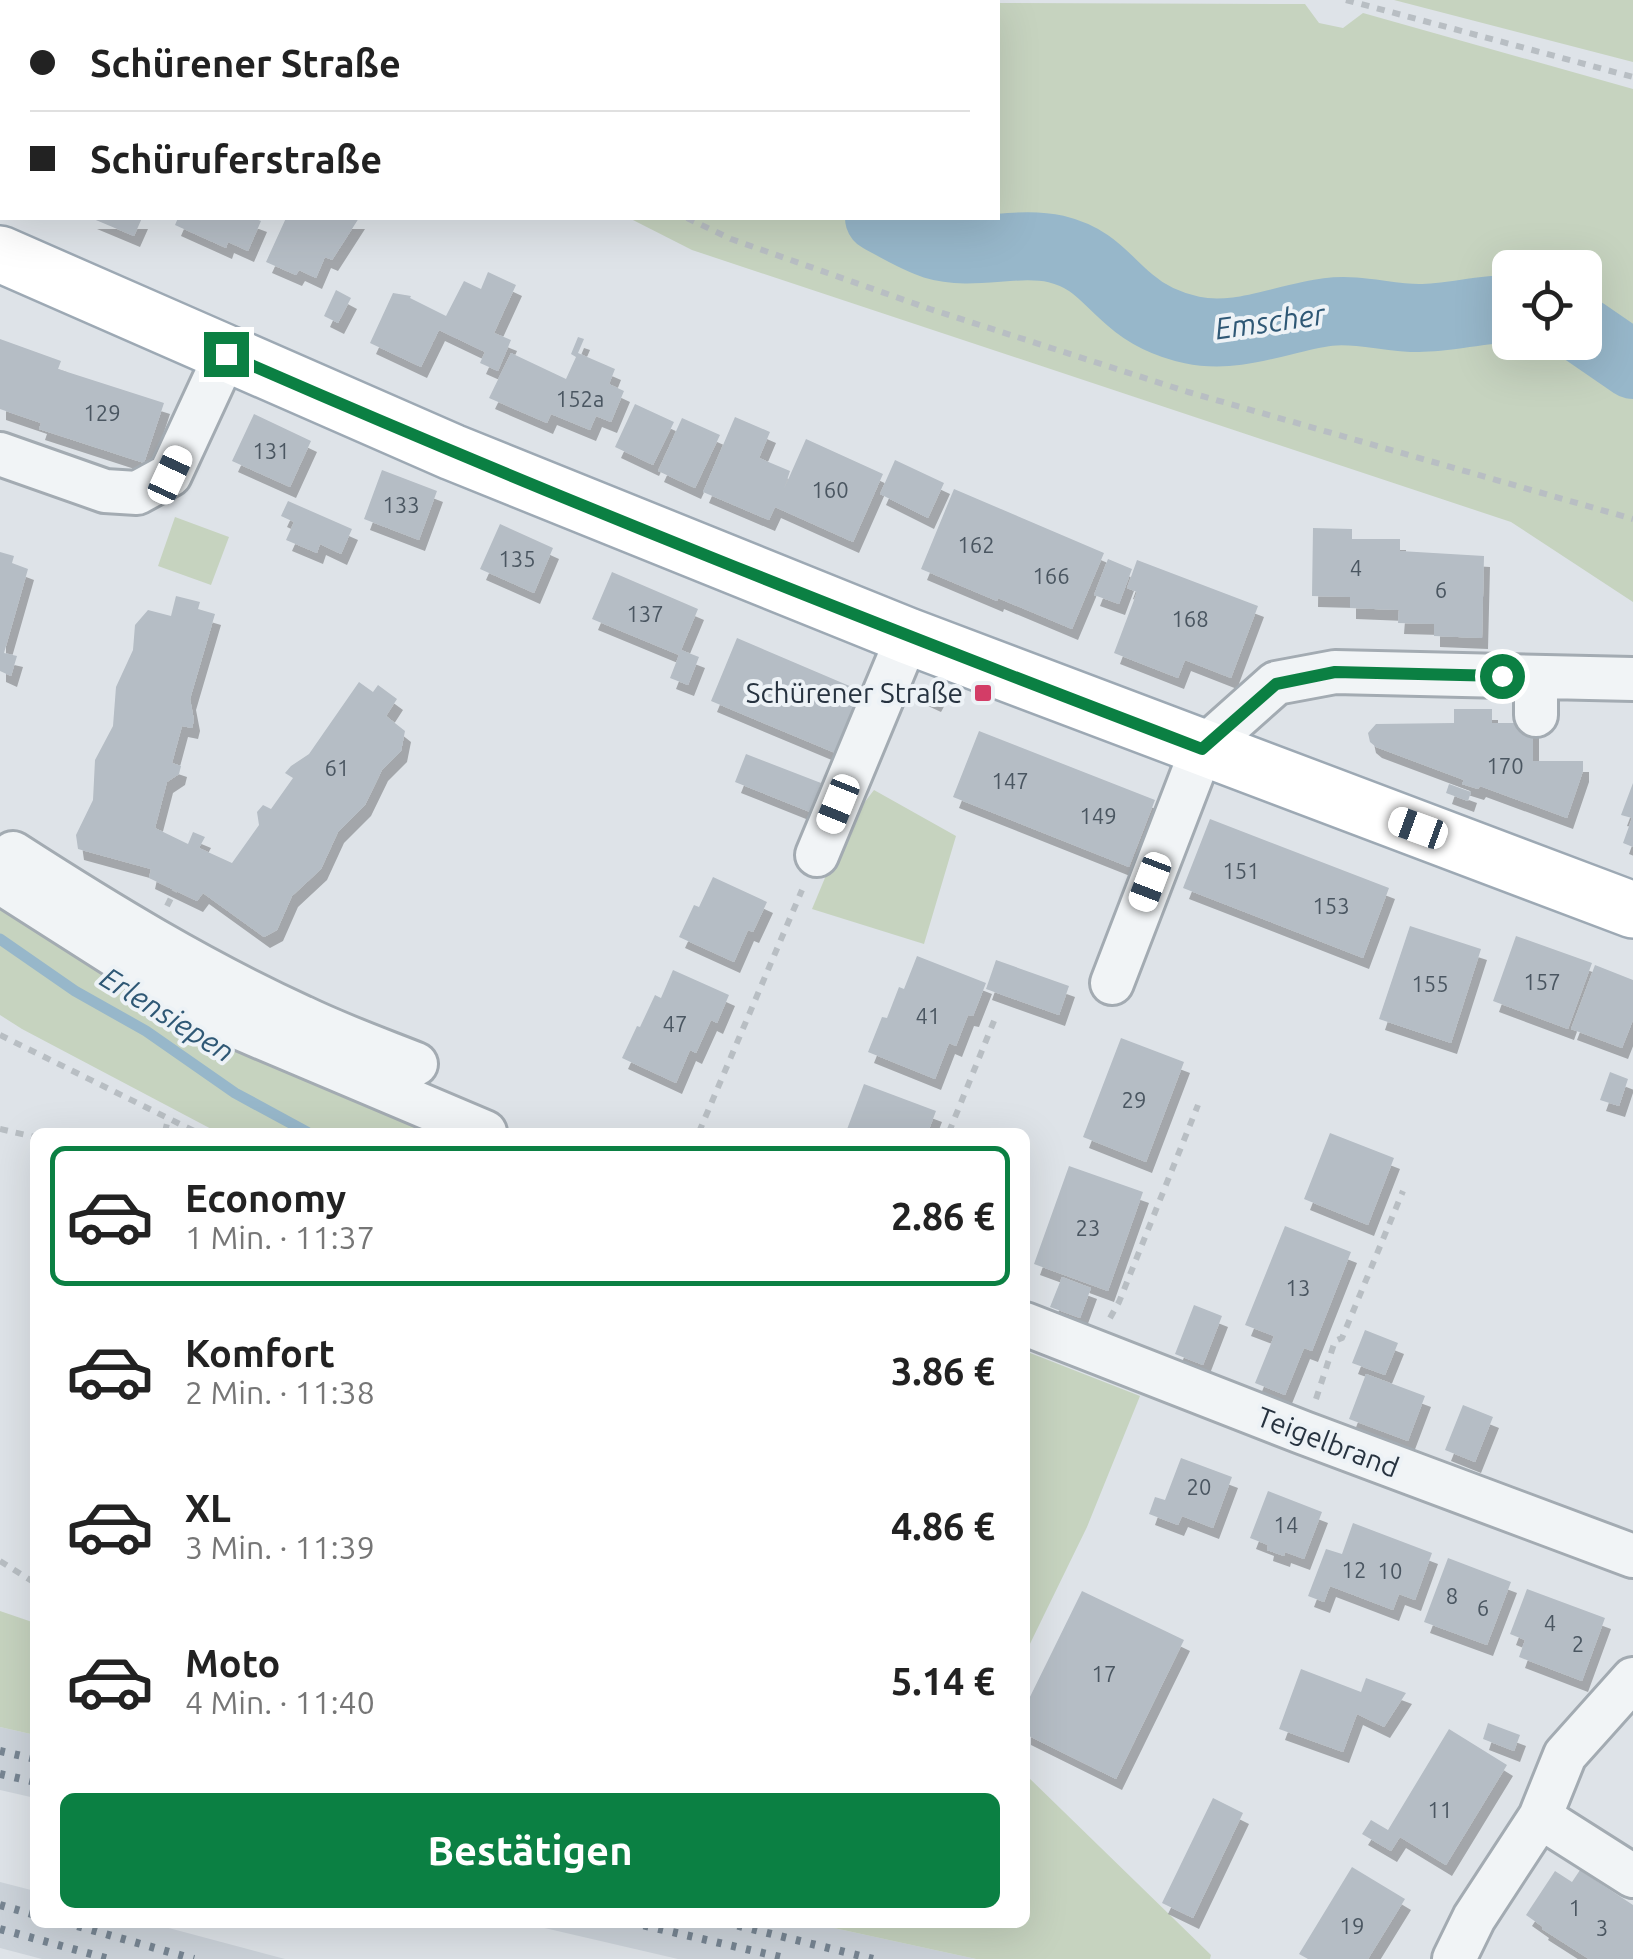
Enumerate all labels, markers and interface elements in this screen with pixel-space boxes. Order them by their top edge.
text: Schürener Straße [90,42,401,84]
text: Schüruferstraße [90,138,382,180]
map controls [1492,250,1602,360]
button: locate [1492,250,1602,360]
water label: Emscher [1213,296,1329,346]
route end [204,332,249,377]
house number: 152a [556,386,604,411]
house number: 129 [83,400,121,425]
house number: 131 [252,438,290,463]
car [144,441,196,509]
house number: 160 [811,477,849,502]
house number: 133 [382,492,420,517]
house number: 162 [957,532,995,557]
house number: 135 [498,546,536,571]
house number: 4 [1350,555,1362,580]
house number: 166 [1032,563,1070,588]
house number: 6 [1435,577,1447,602]
house number: 137 [626,601,664,626]
house number: 168 [1171,606,1209,631]
route start [1480,654,1525,699]
place label: Schürener Straße [746,677,963,708]
marker: Schürener Straße [972,682,994,704]
house number: 170 [1486,753,1524,778]
house number: 61 [325,755,349,780]
house number: 147 [991,768,1029,793]
car [813,771,863,837]
house number: 149 [1079,803,1117,828]
car [1385,804,1451,852]
car [1125,849,1175,915]
house number: 151 [1222,858,1260,883]
house number: 153 [1312,893,1350,918]
water label: Erlensiepen [95,960,241,1069]
house number: 157 [1523,969,1561,994]
house number: 155 [1411,971,1449,996]
house number: 41 [916,1003,940,1028]
house number: 47 [663,1011,687,1036]
house number: 29 [1122,1087,1146,1112]
icon: car [65,1171,155,1261]
text: Economy [185,1177,346,1219]
text: 2.86 € [891,1195,995,1237]
house number: 23 [1076,1215,1100,1240]
text: 1 Min. · 11:37 [185,1219,375,1255]
house number: 13 [1286,1275,1310,1300]
icon: car [65,1326,155,1416]
text: Komfort [185,1332,335,1374]
text: 3.86 € [891,1350,995,1392]
text: 2 Min. · 11:38 [185,1374,375,1410]
street label: Teigelbrand [1253,1400,1403,1483]
house number: 20 [1187,1474,1211,1499]
icon: car [65,1481,155,1571]
text: XL [185,1487,231,1529]
text: 4.86 € [891,1505,995,1547]
house number: 14 [1274,1512,1298,1537]
text: 3 Min. · 11:39 [185,1529,375,1565]
house number: 12 [1342,1557,1366,1582]
house number: 10 [1378,1558,1402,1583]
house number: 8 [1446,1583,1458,1608]
house number: 6 [1477,1595,1489,1620]
house number: 4 [1544,1610,1556,1635]
house number: 2 [1572,1631,1584,1656]
icon: car [65,1636,155,1726]
text: Moto [185,1642,280,1684]
text: 5.14 € [891,1660,995,1702]
house number: 17 [1092,1661,1116,1686]
text: 4 Min. · 11:40 [185,1684,375,1720]
button: Bestätigen [60,1793,1000,1908]
house number: 11 [1428,1797,1452,1822]
house number: 1 [1569,1895,1581,1920]
house number: 19 [1340,1913,1364,1938]
house number: 3 [1596,1915,1608,1940]

